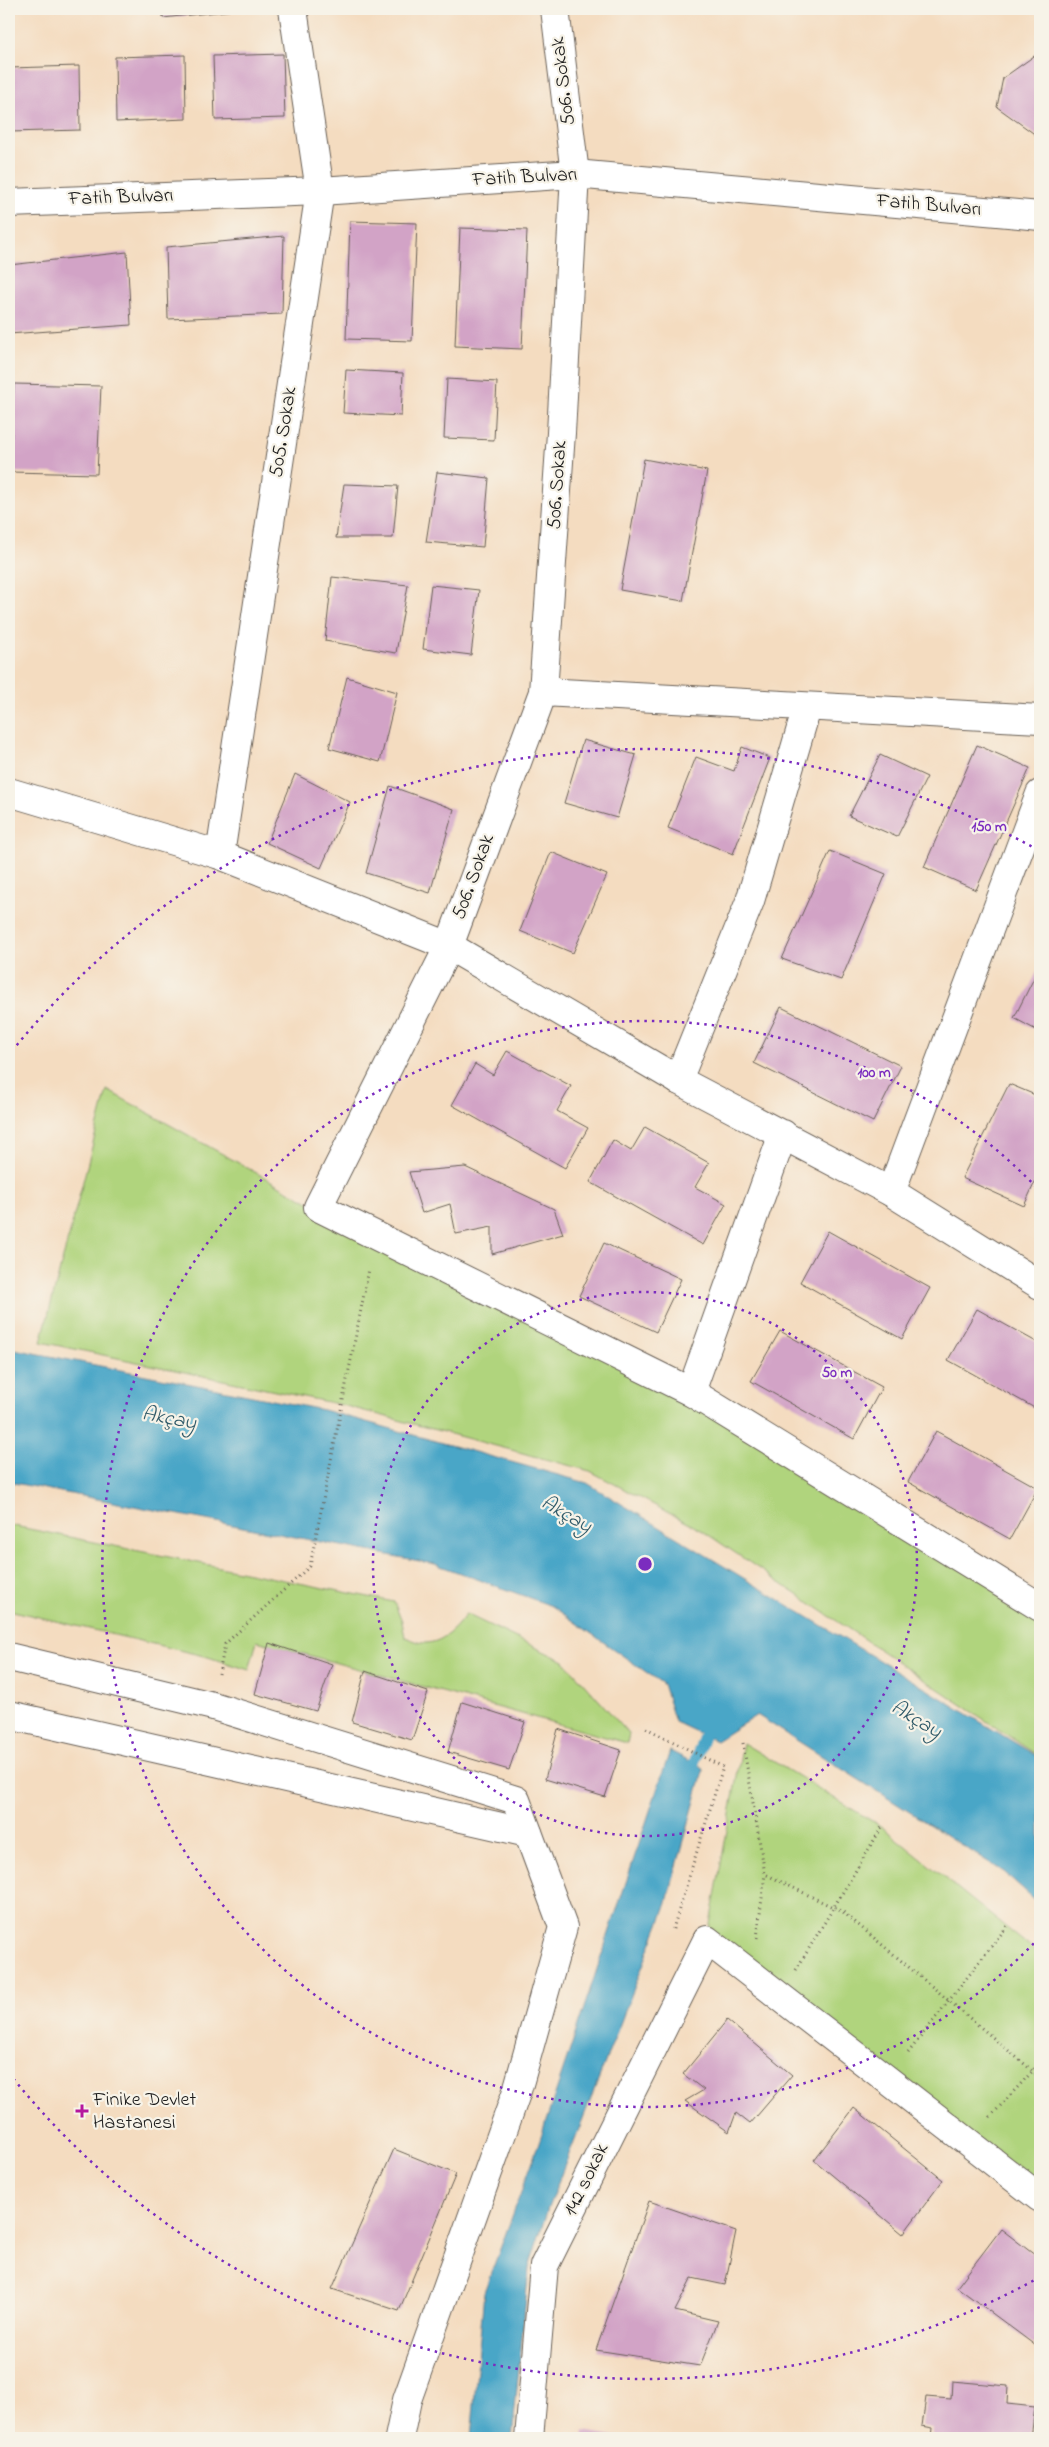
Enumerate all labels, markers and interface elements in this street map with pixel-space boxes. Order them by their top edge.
street label: 506. Sokak [544,35,584,127]
street label: Fatih Bulvarı [471,161,578,195]
street label: Fatih Bulvarı [67,182,174,214]
street label: Fatih Bulvarı [874,187,983,225]
street label: 505. Sokak [263,384,306,479]
street label: 506. Sokak [540,439,576,530]
text: 150 m [971,816,1007,838]
street label: 506. Sokak [445,830,503,924]
text: 100 m [857,1062,891,1084]
text: 50 m [822,1362,853,1384]
water label: Akçay [139,1399,199,1439]
water label: Akçay [535,1488,597,1542]
centre of rings [636,1555,654,1573]
water label: Akçay [885,1693,947,1747]
place label: Finike Devlet Hastanesi [92,2086,196,2138]
marker: Finike Devlet Hastanesi [75,2104,89,2118]
street label: 142 sokak [557,2138,617,2221]

